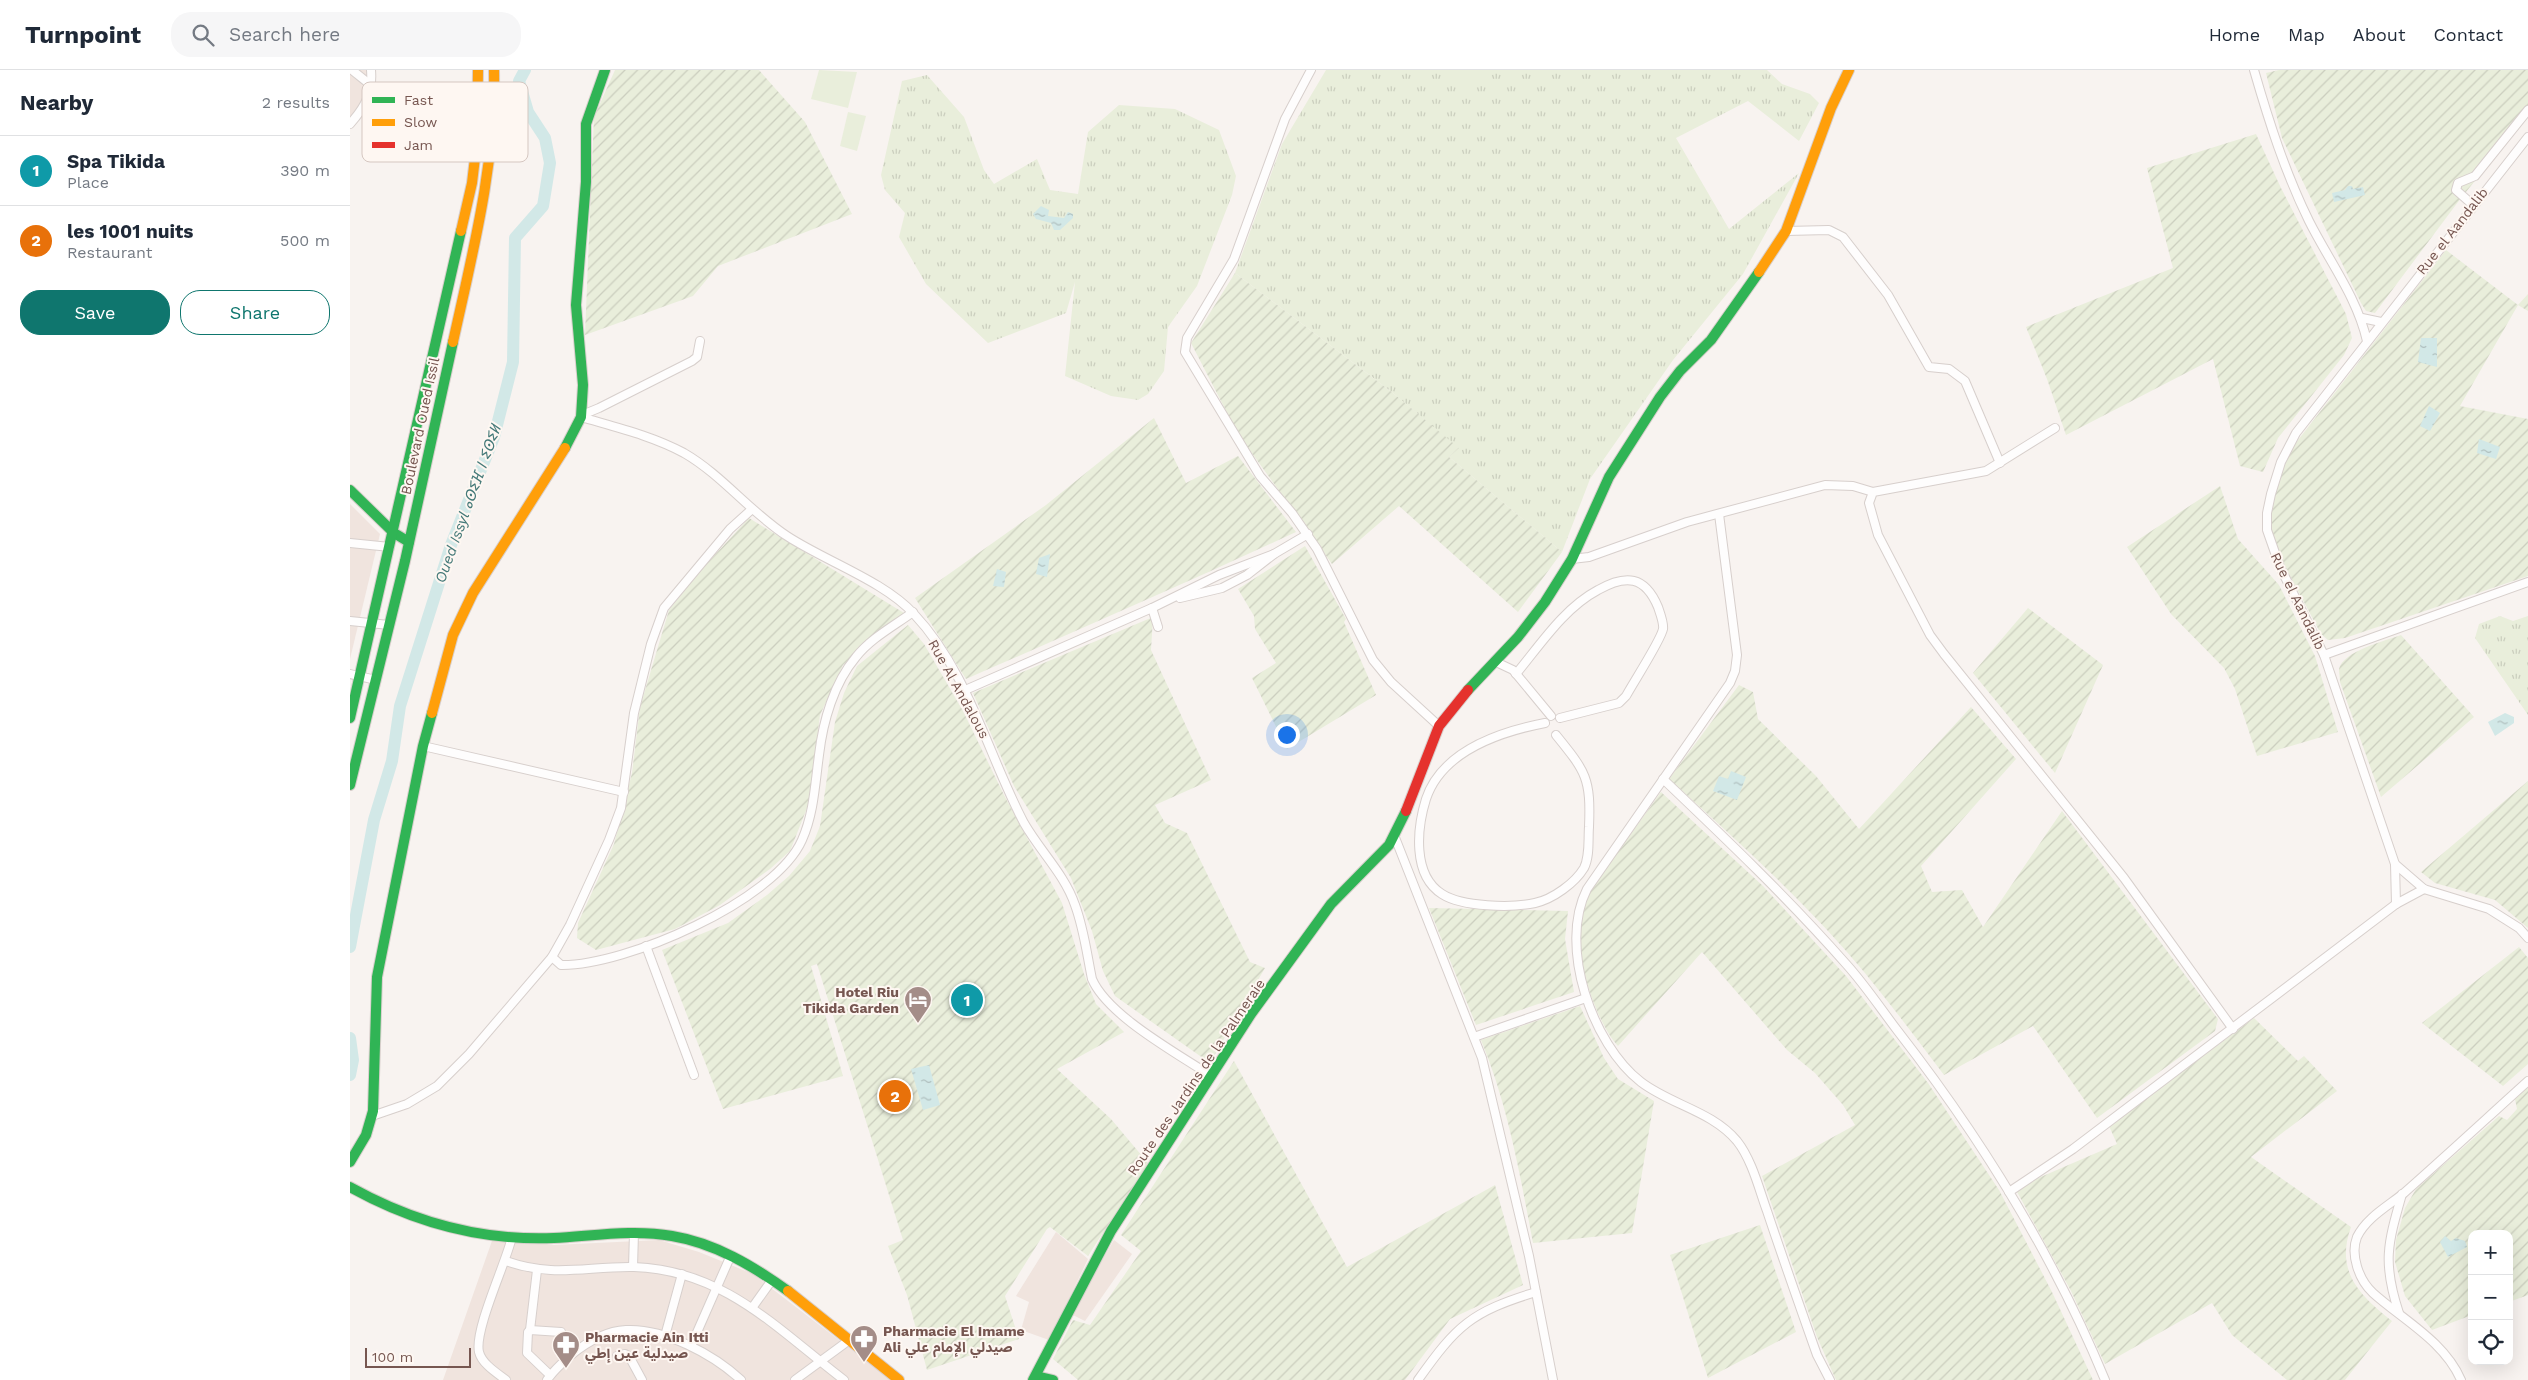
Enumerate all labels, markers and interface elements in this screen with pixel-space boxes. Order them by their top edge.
search box [171,12,521,57]
text: Turnpoint [25,21,141,49]
icon: search [189,21,217,49]
text: Search here [229,23,340,46]
text: Home [2209,24,2260,45]
text: Map [2288,24,2325,45]
text: About [2353,24,2405,45]
text: Contact [2433,24,2503,45]
legend [362,82,528,162]
text: Nearby [20,90,93,115]
text: Fast [404,92,433,108]
text: 2 results [262,93,330,112]
text: Slow [404,114,437,130]
text: Jam [404,137,433,153]
text: Spa Tikida [67,150,165,173]
text: 1 [33,161,39,180]
text: 390 m [280,161,330,180]
text: Place [67,173,109,192]
street label: Rue el Aandalib [2413,184,2491,278]
text: les 1001 nuits [67,220,193,243]
text: 2 [31,231,41,250]
text: 500 m [280,231,330,250]
text: Restaurant [67,243,153,262]
button: Save [20,290,170,335]
button: Share [180,290,330,335]
street label: Boulevard Oued Issil [398,355,443,496]
water label: Oued Issyl ⴰⵙⵉⴼ ⵏ ⵉⵙⵉⵍ [431,421,505,585]
street label: Rue el Aandalib [2268,550,2328,652]
street label: Rue Al Andalous [925,637,993,741]
your location [1274,722,1300,748]
street label: Route des Jardins de la Palmeraie [1124,976,1268,1178]
pin: 1 [951,981,983,1019]
place label: Hotel Riu Tikida Garden [803,984,899,1016]
hotel icon: Hotel Riu Tikida Garden [903,985,933,1024]
pin: 2 [879,1077,911,1115]
map controls [2468,1230,2513,1365]
button: + [2468,1230,2513,1275]
button: − [2468,1275,2513,1320]
button: locate [2468,1320,2513,1365]
place label: Pharmacie El Imame Ali صيدلي الإمام علي [883,1323,1025,1358]
pharmacy icon: Pharmacie El Imame Ali صيدلي الإمام علي [849,1324,879,1363]
place label: Pharmacie Ain Itti صيدلية عين إطي [585,1329,709,1364]
pharmacy icon: Pharmacie Ain Itti صيدلية عين إطي [551,1330,581,1369]
scale bar [365,1345,471,1368]
text: 100 m [372,1349,413,1365]

